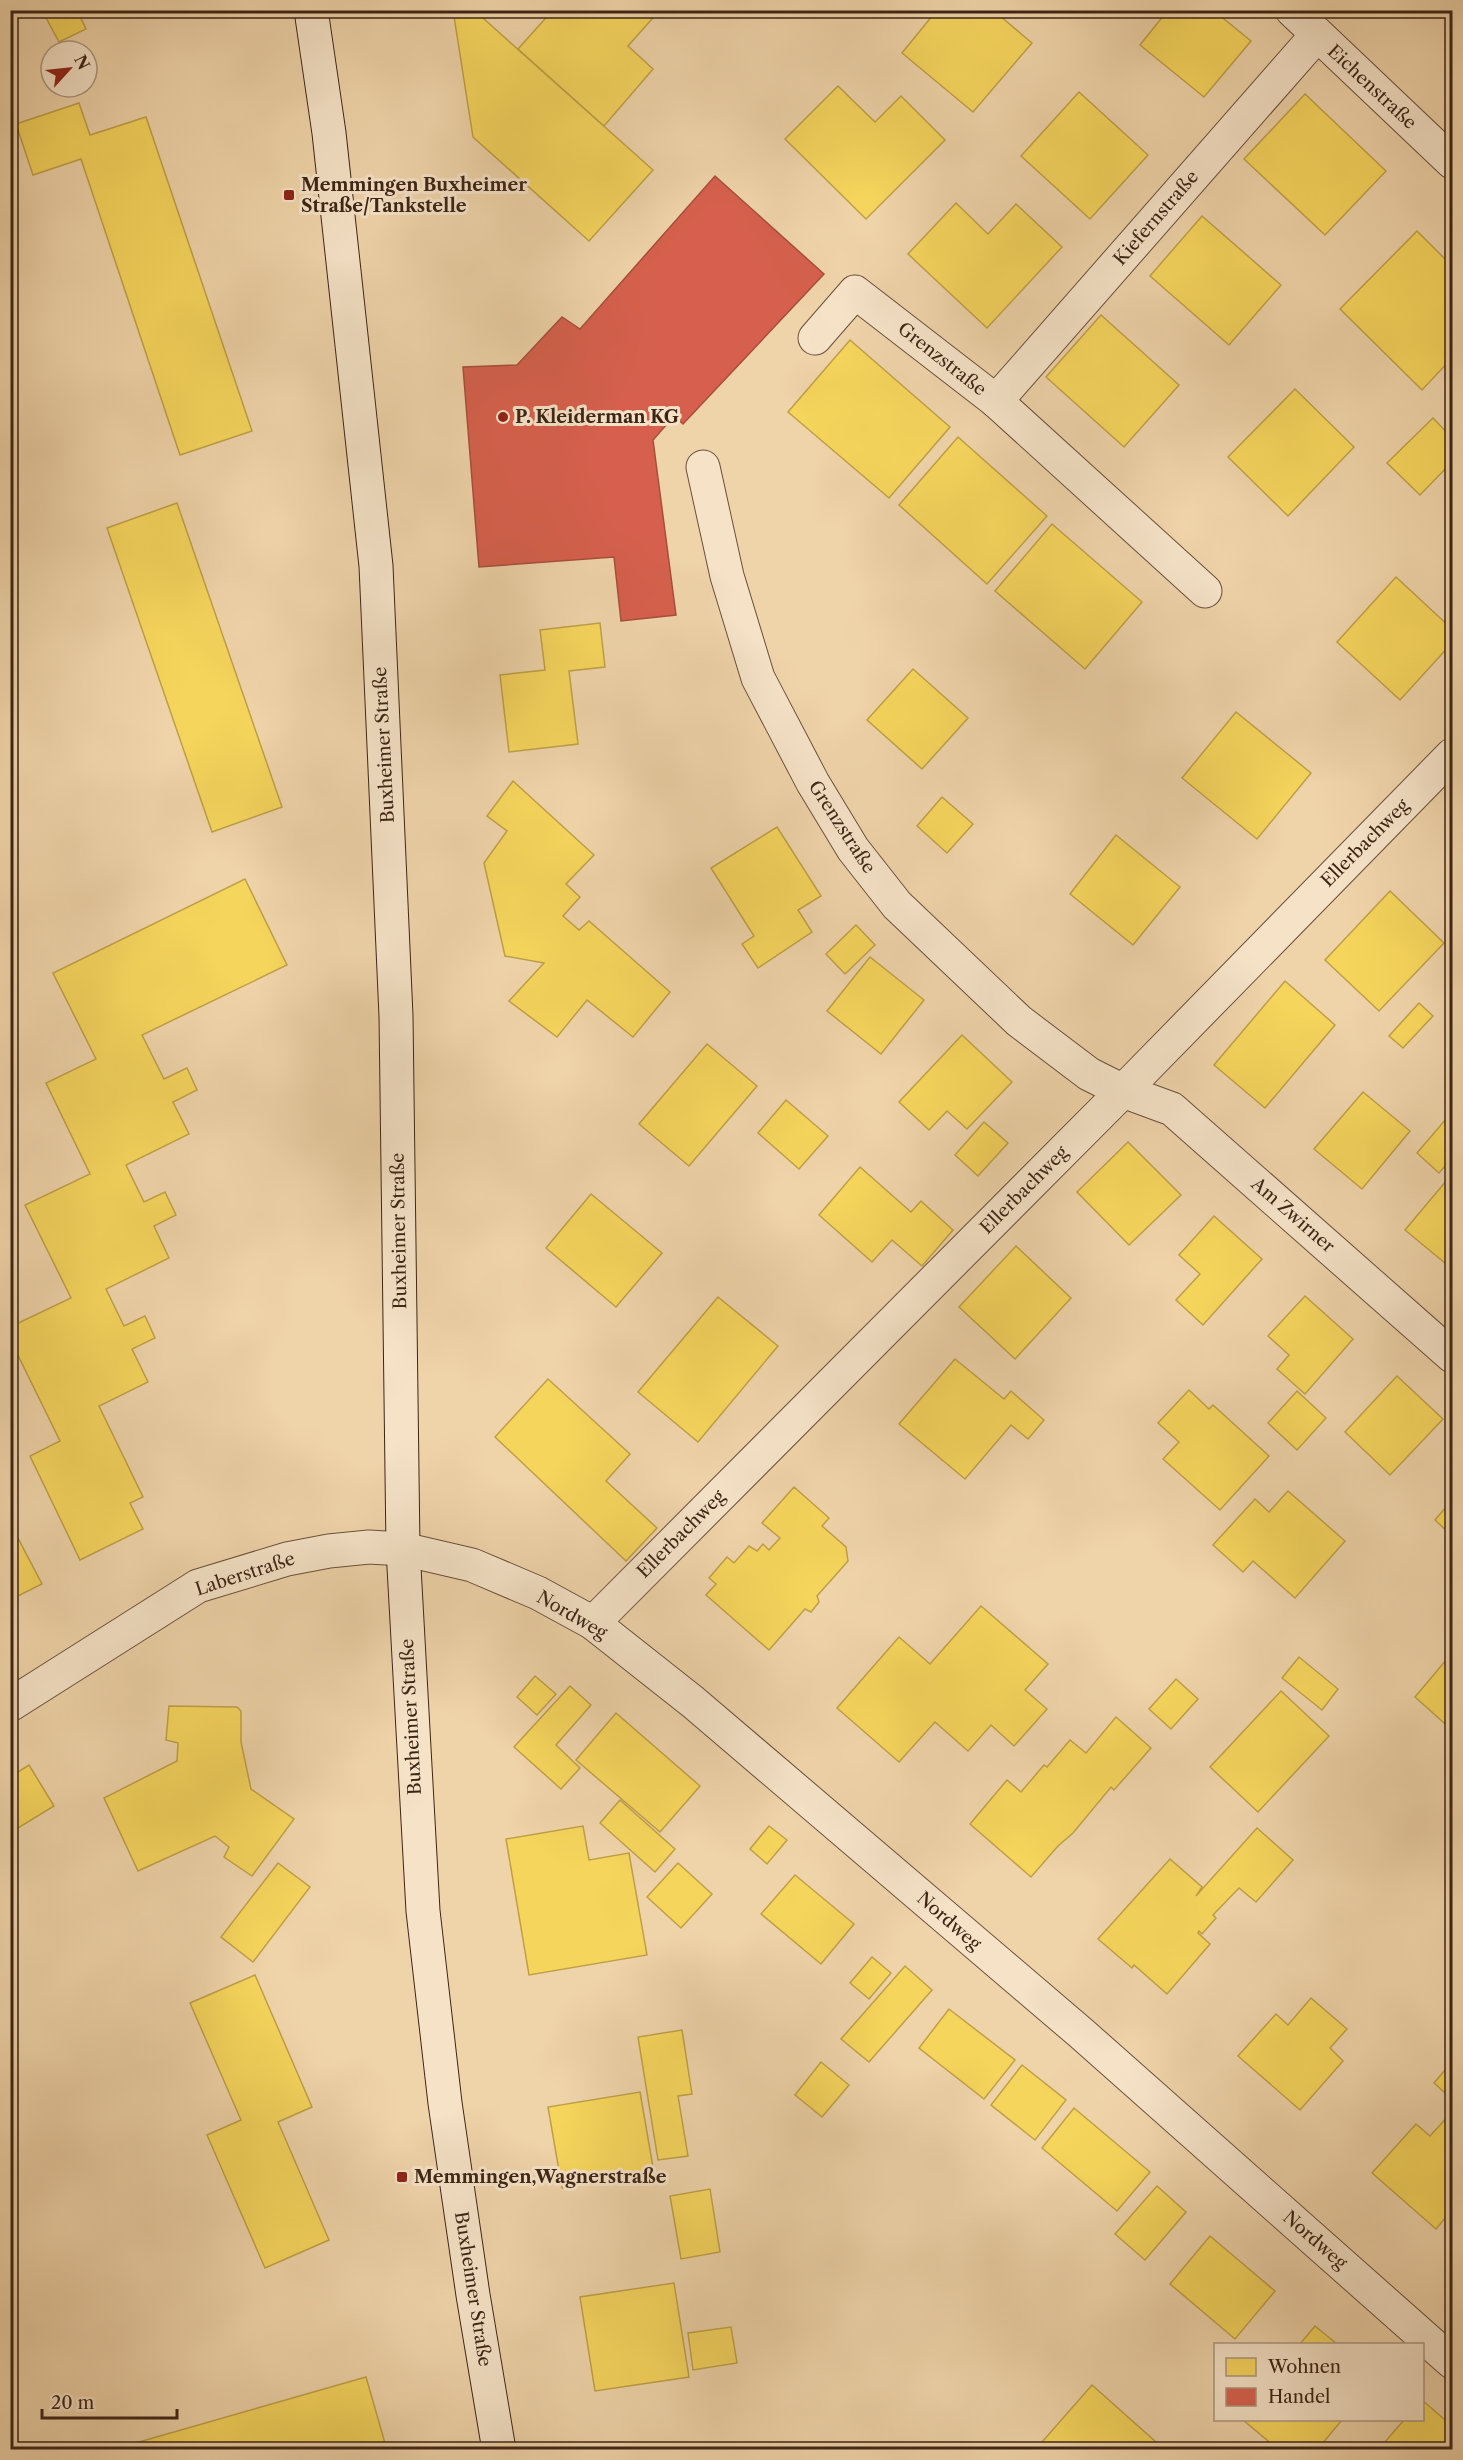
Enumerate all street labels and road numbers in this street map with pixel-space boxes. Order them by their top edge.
street label: Eichenstraße [1323,40,1421,134]
street label: Kiefernstraße [1109,166,1203,270]
street label: Grenzstraße [893,318,991,400]
street label: Buxheimer Straße [369,666,399,824]
street label: Grenzstraße [804,776,880,878]
street label: Ellerbachweg [1316,794,1414,892]
street label: Ellerbachweg [975,1141,1073,1239]
street label: Buxheimer Straße [387,1153,411,1309]
street label: Am Zwirner [1246,1172,1340,1257]
street label: Ellerbachweg [632,1485,730,1583]
street label: Laberstraße [192,1548,298,1600]
street label: Nordweg [533,1586,612,1644]
street label: Buxheimer Straße [396,1638,426,1796]
street label: Nordweg [913,1887,986,1955]
street label: Nordweg [1279,2206,1352,2274]
street label: Buxheimer Straße [450,2210,496,2368]

